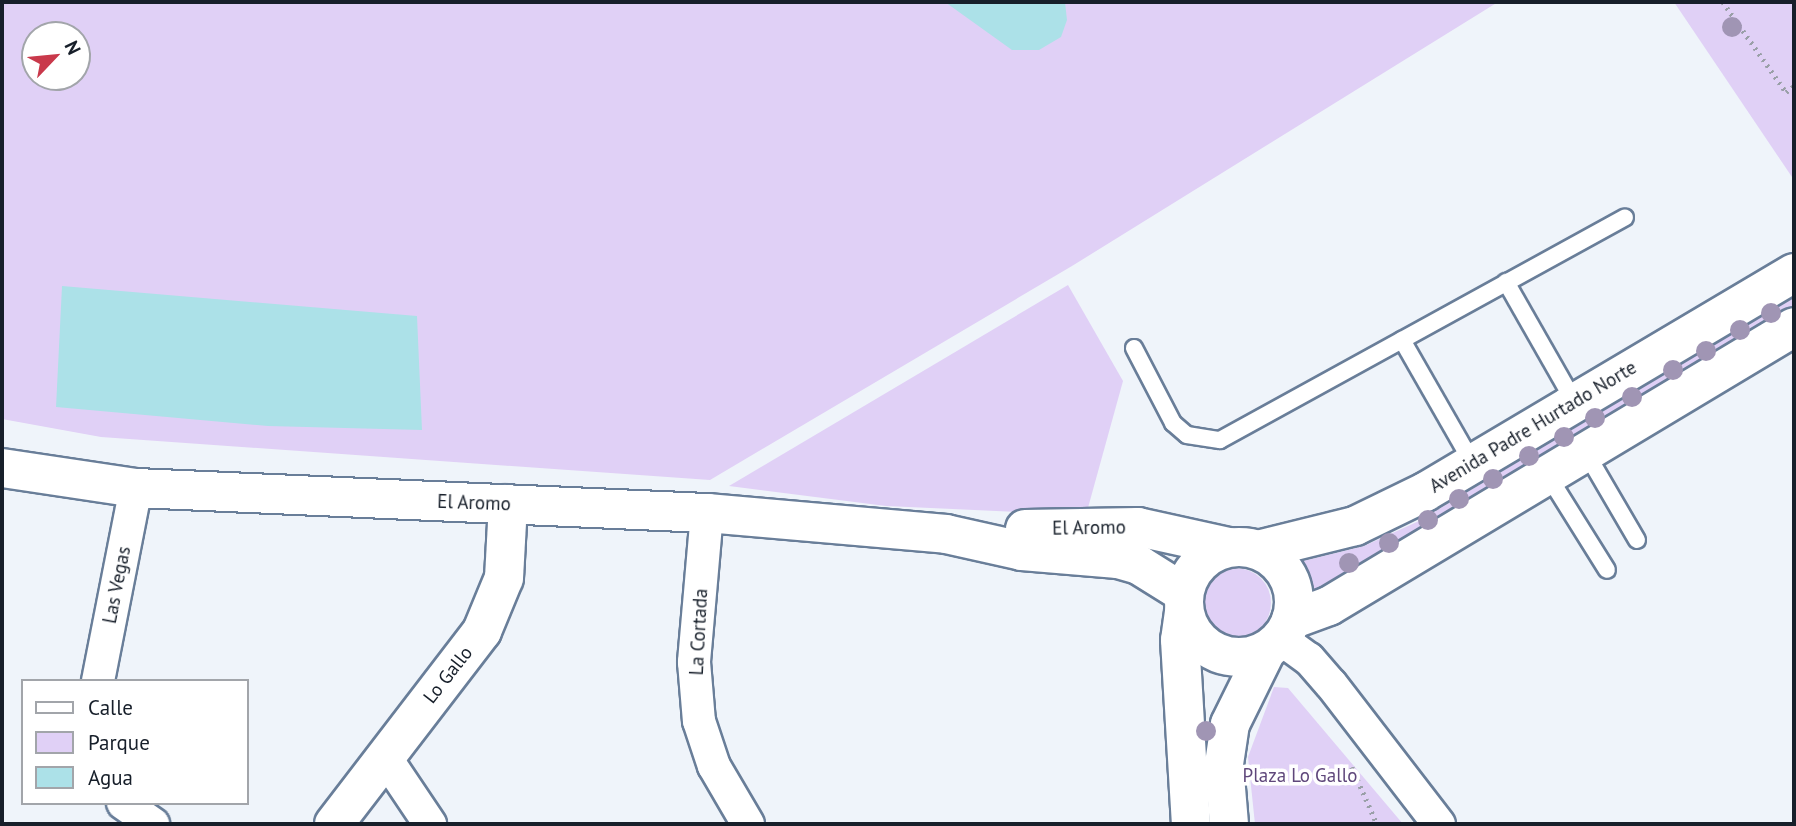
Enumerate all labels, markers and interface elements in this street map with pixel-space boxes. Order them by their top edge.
north arrow [21,21,91,91]
text: N [60,37,87,59]
street label: Avenida Padre Hurtado Norte [1425,356,1641,498]
street label: El Aromo [437,490,511,516]
street label: El Aromo [1052,516,1126,540]
street label: Las Vegas [98,544,136,626]
street label: La Cortada [685,588,713,676]
street label: Lo Gallo [419,642,477,708]
legend [21,679,248,805]
text: Calle [88,694,133,721]
text: Parque [88,729,150,756]
text: Agua [88,764,133,791]
park label: Plaza Lo Gallo [1243,765,1357,787]

